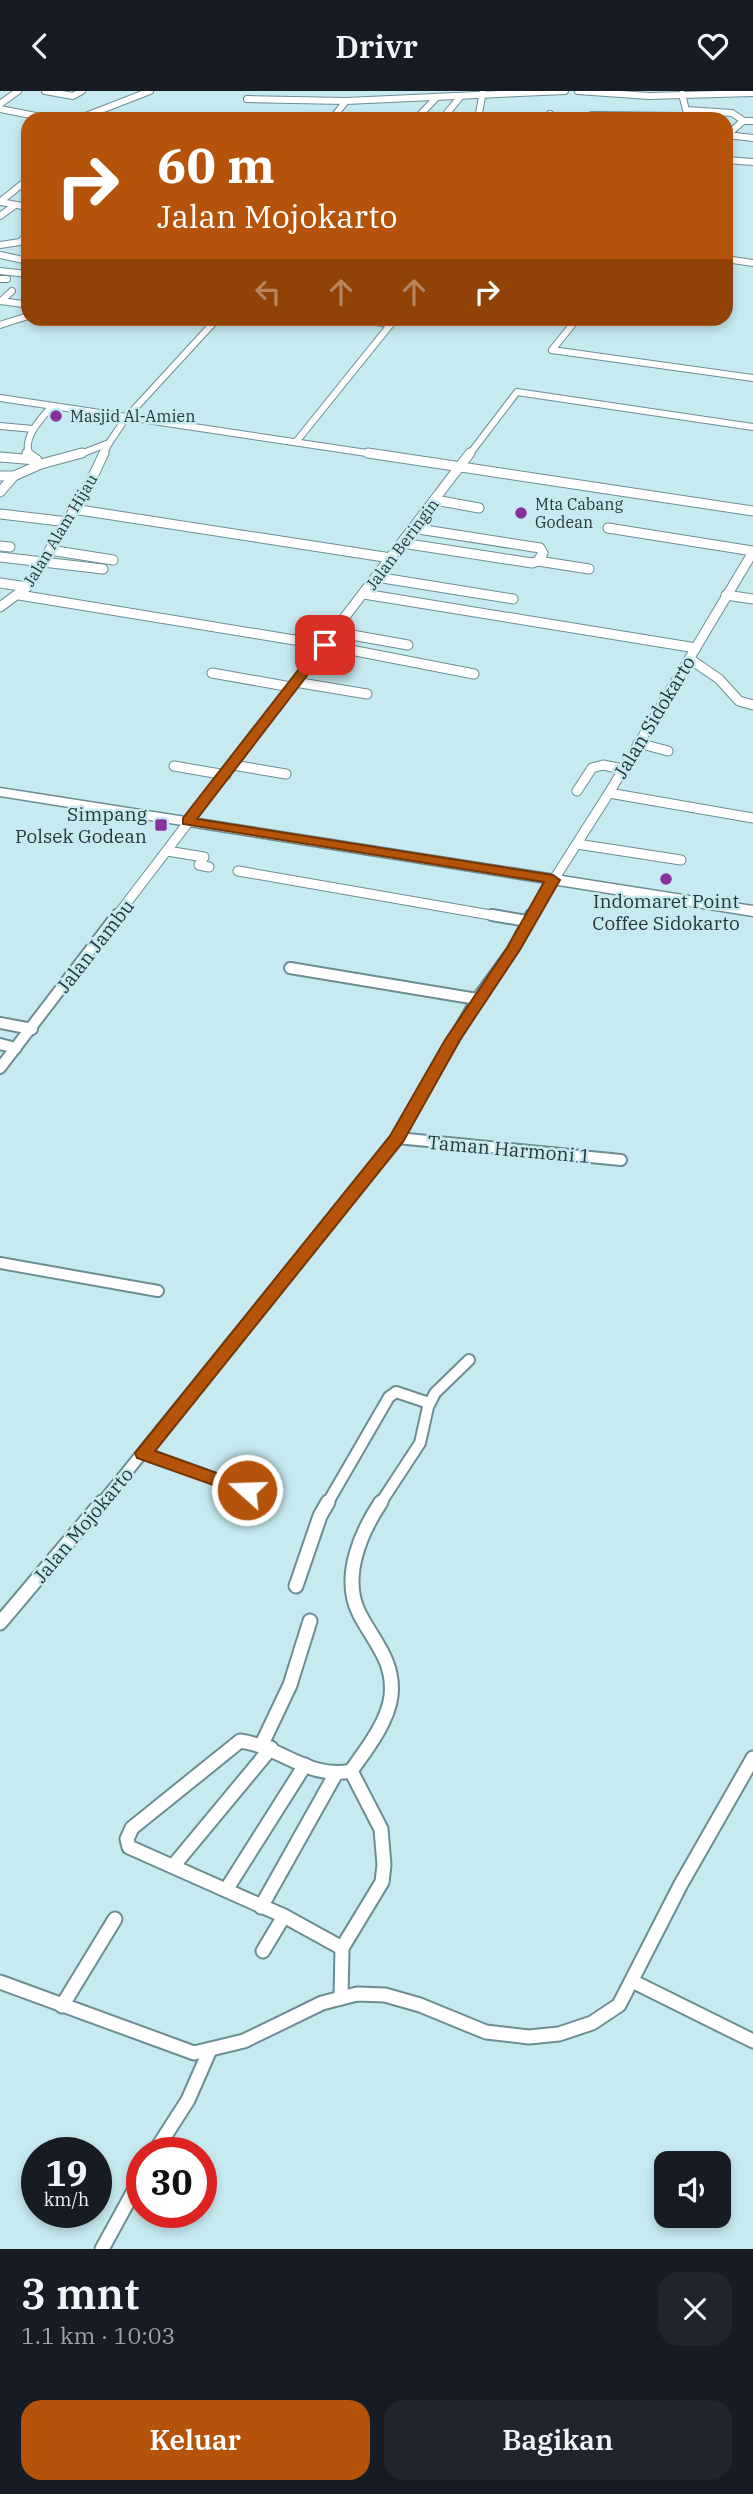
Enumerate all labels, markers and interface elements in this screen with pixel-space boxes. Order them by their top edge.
text: Drivr [335,25,418,67]
icon: back [21,27,59,65]
icon: heart [694,27,732,65]
text: 60 m [157,133,275,196]
icon: right [42,140,133,231]
text: Jalan Mojokarto [157,195,398,237]
icon: left [249,273,287,311]
icon: ahead [322,273,360,311]
icon: ahead [395,273,433,311]
icon: right [468,273,506,311]
place label: Masjid Al-Amien [70,406,195,426]
marker: Masjid Al-Amien [48,408,64,424]
street label: Jalan Alam Hijau [19,470,102,590]
street label: Jalan Beringin [361,494,443,594]
place label: Mta Cabang Godean [535,494,624,532]
marker: Mta Cabang Godean [513,505,529,521]
pin [295,615,355,675]
icon: arrive [306,626,344,664]
street label: Jalan Sidokarto [608,651,700,783]
place label: Simpang Polsek Godean [15,802,148,848]
marker: Simpang Polsek Godean [153,817,169,833]
marker: Indomaret Point Coffee Sidokarto [658,871,674,887]
place label: Indomaret Point Coffee Sidokarto [592,889,740,935]
street label: Jalan Jambu [51,894,139,997]
street label: Taman Harmoni 1 [426,1130,592,1168]
position arrow [210,1453,284,1527]
street label: Jalan Mojokarto [28,1463,138,1587]
speed limit sign: 30 [126,2137,217,2228]
text: 19 [45,2150,88,2196]
map controls [654,2151,731,2228]
button: sound [654,2151,731,2228]
text: km/h [44,2188,89,2211]
text: 3 mnt [21,2266,139,2321]
button: close [658,2272,732,2346]
text: 1.1 km · 10:03 [21,2320,175,2350]
button: Keluar [21,2400,370,2480]
button: Bagikan [384,2400,732,2480]

